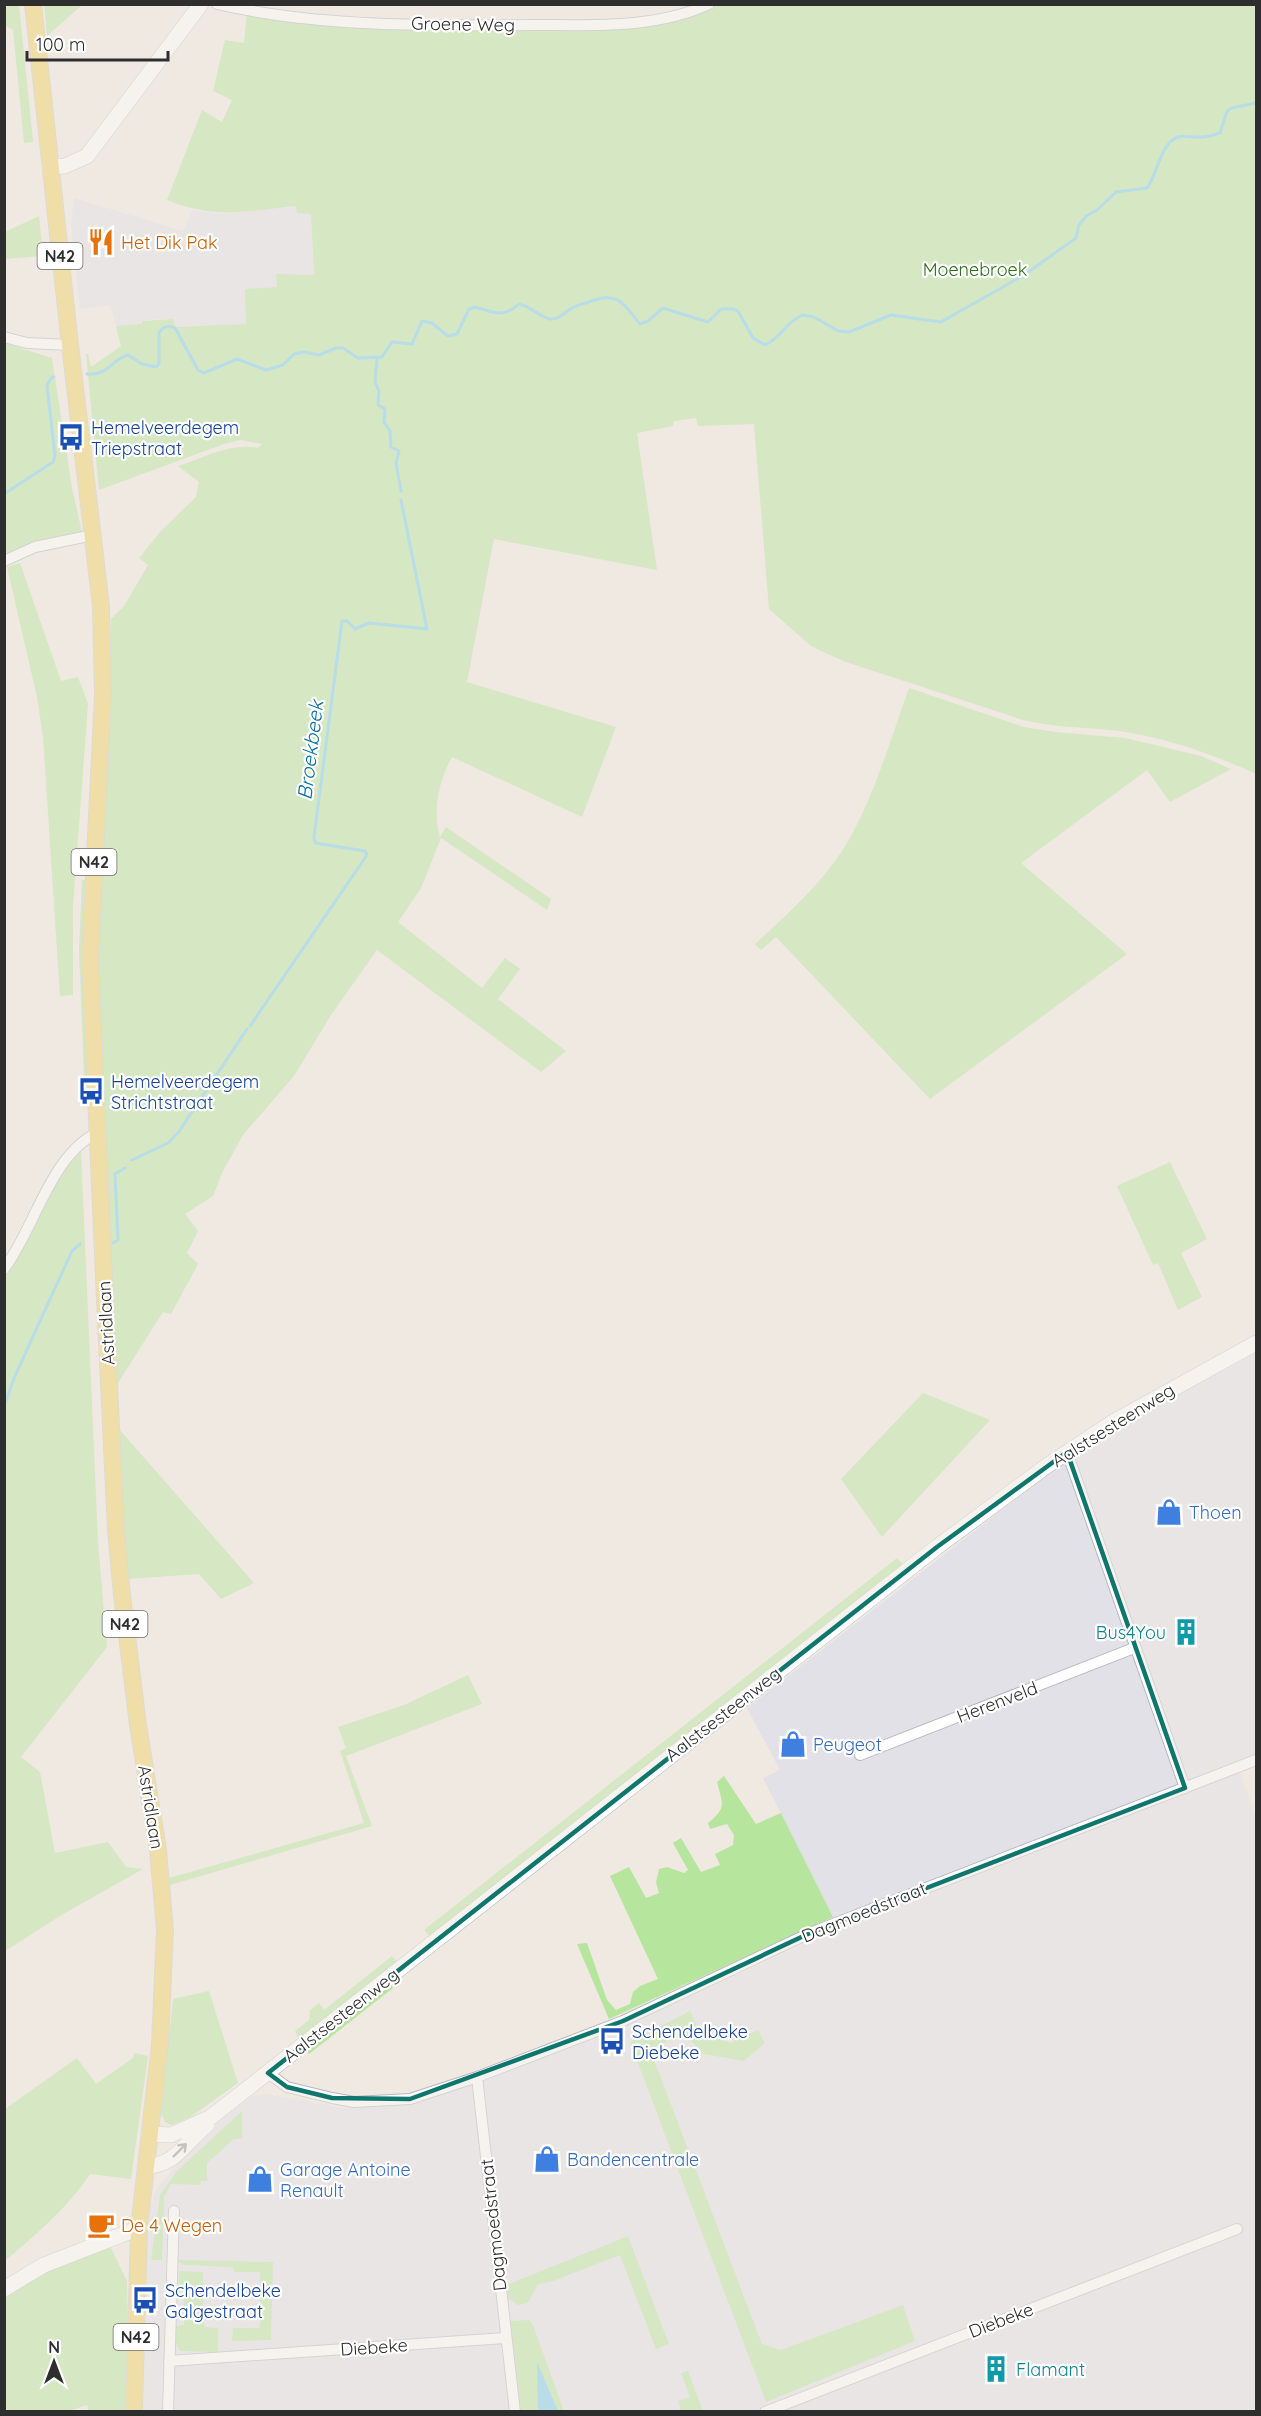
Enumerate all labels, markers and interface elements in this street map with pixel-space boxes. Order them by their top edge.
street label: Groene Weg [411,12,515,36]
scale bar [27,24,168,62]
text: 100 m [36,33,85,56]
restaurant icon: Het Dik Pak [86,227,116,257]
place label: Het Dik Pak [121,231,218,254]
road number: N42 [38,243,82,269]
park label: Moenebroek [923,258,1027,281]
place label: Hemelveerdegem Triepstraat [91,416,239,460]
bus stop icon: Hemelveerdegem Triepstraat [56,422,86,452]
water label: Broekbeek [292,697,329,801]
road number: N42 [72,849,116,875]
place label: Hemelveerdegem Strichtstraat [111,1070,259,1114]
bus stop icon: Hemelveerdegem Strichtstraat [76,1076,106,1106]
street label: Astridlaan [92,1280,120,1366]
street label: Aalstsesteenweg [1047,1378,1179,1472]
shop icon: Thoen [1154,1497,1184,1527]
place label: Thoen [1189,1501,1242,1524]
road number: N42 [102,1611,148,1637]
building icon: Bus4You [1171,1617,1201,1647]
place label: Bus4You [1096,1621,1166,1644]
street label: Aalstsesteenweg [661,1662,785,1766]
street label: Herenveld [953,1676,1041,1728]
shop icon: Peugeot [778,1729,808,1759]
place label: Peugeot [813,1733,882,1756]
street label: Astridlaan [133,1764,169,1850]
street label: Dagmoedstraat [798,1876,930,1948]
street label: Aalstsesteenweg [279,1963,403,2067]
place label: Schendelbeke Diebeke [632,2020,748,2064]
bus stop icon: Schendelbeke Diebeke [597,2026,627,2056]
one-way arrow [173,2143,188,2158]
shop icon: Bandencentrale [532,2144,562,2174]
place label: Bandencentrale [567,2148,699,2171]
place label: Garage Antoine Renault [280,2158,411,2202]
street label: Dagmoedstraat [475,2158,511,2292]
shop icon: Garage Antoine Renault [245,2164,275,2194]
cafe icon: De 4 Wegen [86,2210,116,2240]
place label: De 4 Wegen [121,2214,222,2237]
place label: Schendelbeke Galgestraat [165,2279,281,2323]
bus stop icon: Schendelbeke Galgestraat [130,2285,160,2315]
street label: Diebeke [965,2297,1037,2343]
road number: N42 [114,2324,158,2350]
north arrow [24,2332,84,2392]
street label: Diebeke [340,2333,408,2361]
text: N [48,2337,60,2357]
building icon: Flamant [981,2354,1011,2384]
place label: Flamant [1016,2358,1085,2381]

